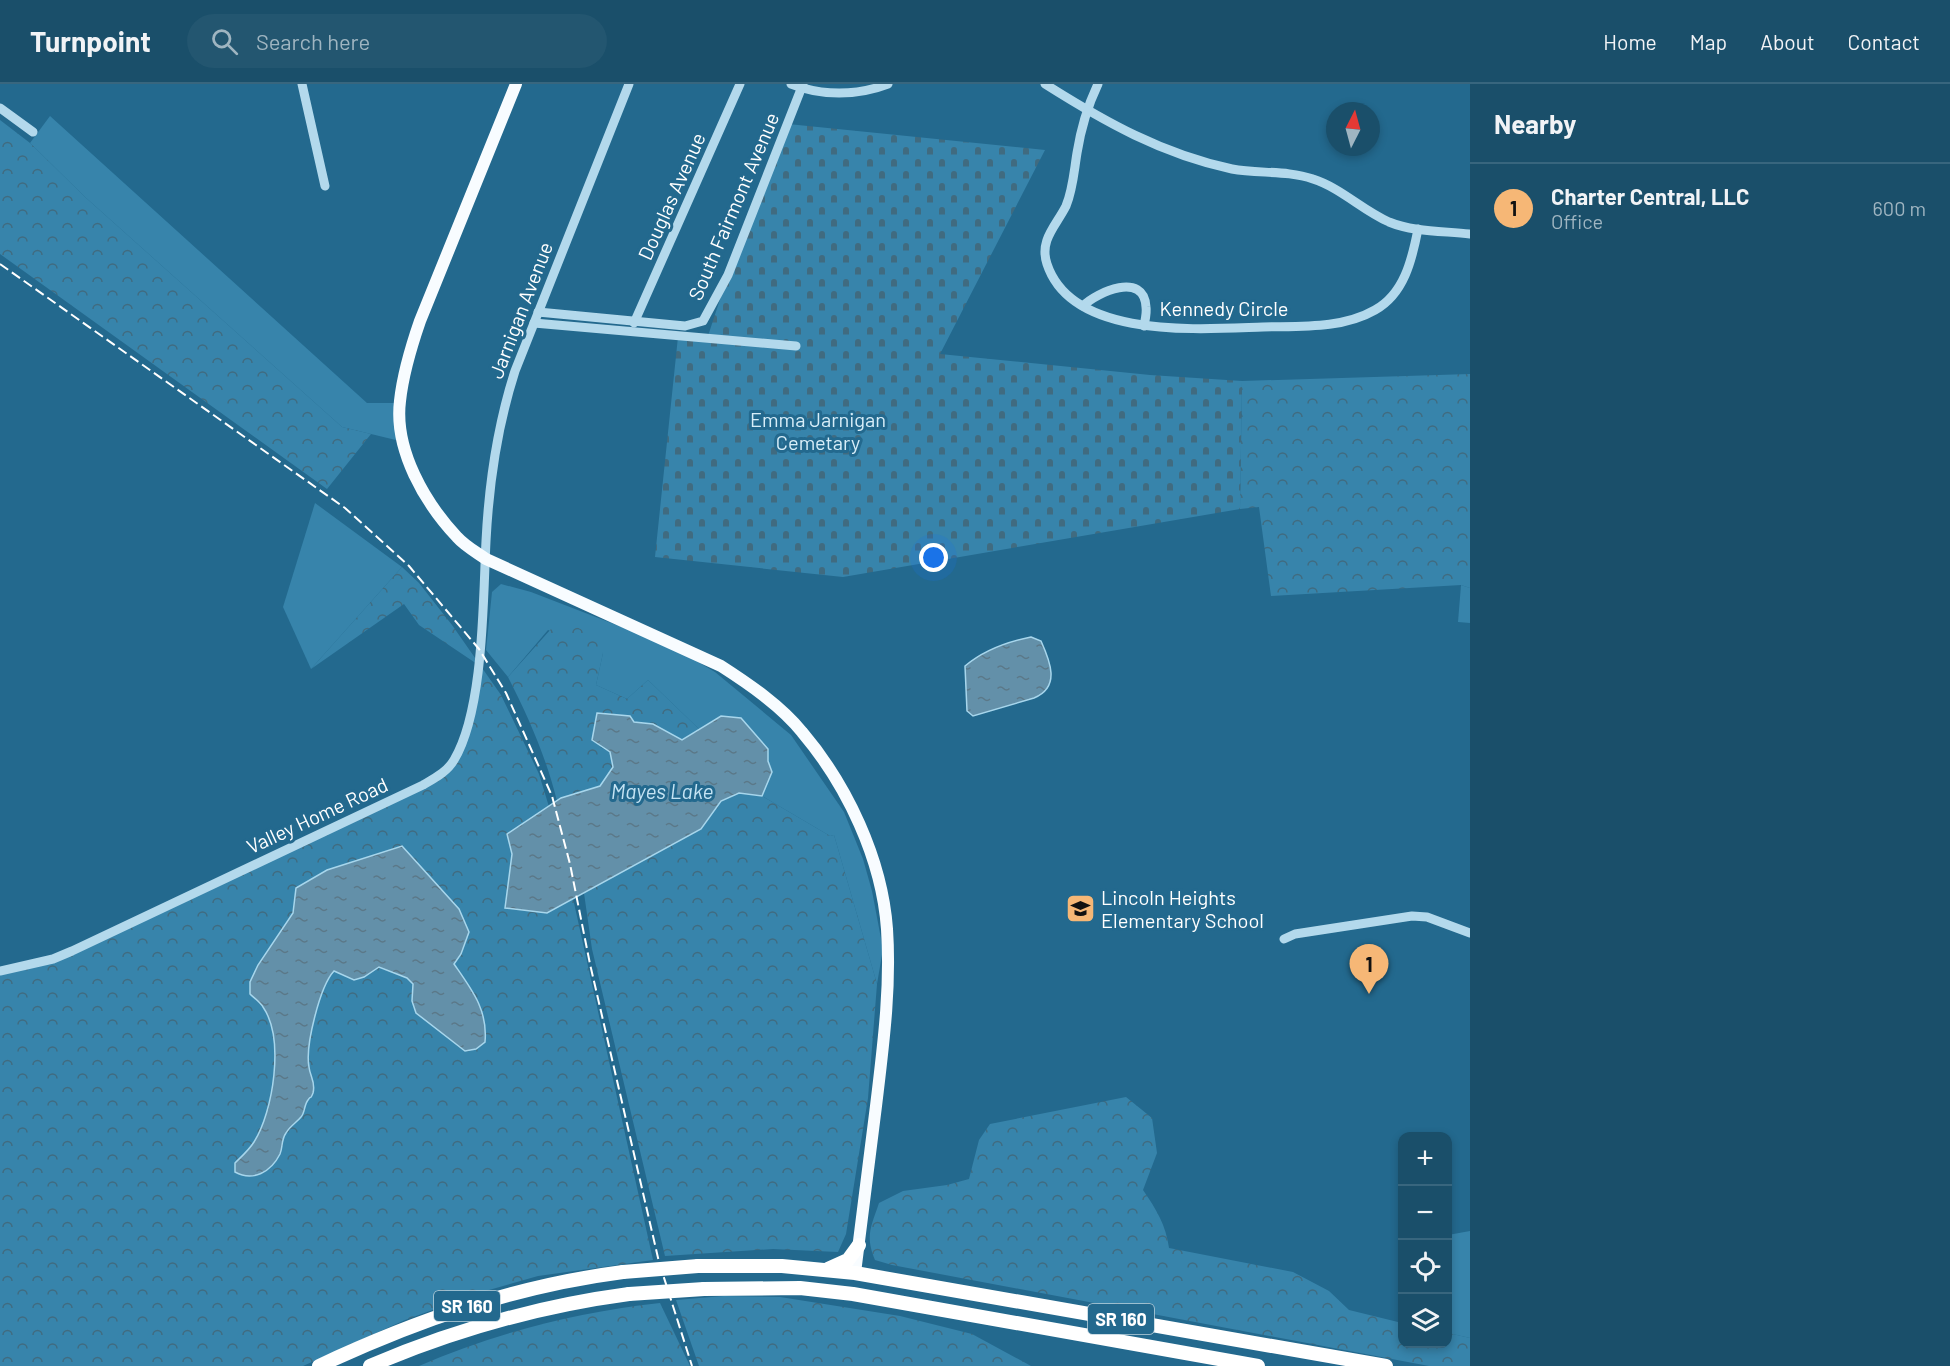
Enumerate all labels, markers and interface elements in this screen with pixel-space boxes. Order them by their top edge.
search box [187,14,607,68]
text: Turnpoint [30,24,151,58]
icon: search [208,25,241,58]
text: Search here [256,28,370,54]
text: Home [1603,29,1657,54]
text: Map [1690,29,1727,54]
text: About [1760,29,1815,54]
text: Contact [1848,29,1920,54]
north arrow [1326,102,1380,156]
text: Nearby [1494,108,1576,139]
street label: South Fairmont Avenue [683,109,783,303]
street label: Douglas Avenue [632,129,710,263]
text: Charter Central, LLC [1551,183,1749,209]
text: 1 [1510,196,1517,220]
text: 600 m [1873,196,1926,220]
text: Office [1551,209,1603,233]
street label: Jarnigan Avenue [483,238,557,382]
street label: Kennedy Circle [1160,296,1288,320]
park label: Emma Jarnigan Cemetary [750,407,886,454]
your location [919,543,948,572]
street label: Valley Home Road [243,772,391,858]
water label: Mayes Lake [611,778,713,803]
place label: Lincoln Heights Elementary School [1101,885,1264,932]
school or university icon: Lincoln Heights Elementary School [1064,892,1096,924]
pin: 1 [1350,944,1388,994]
map controls [1398,1132,1452,1348]
button: + [1398,1132,1452,1186]
button: − [1398,1186,1452,1240]
button: locate [1398,1240,1452,1294]
road number: SR 160 [434,1291,500,1321]
button: layers [1398,1294,1452,1348]
road number: SR 160 [1088,1304,1154,1334]

